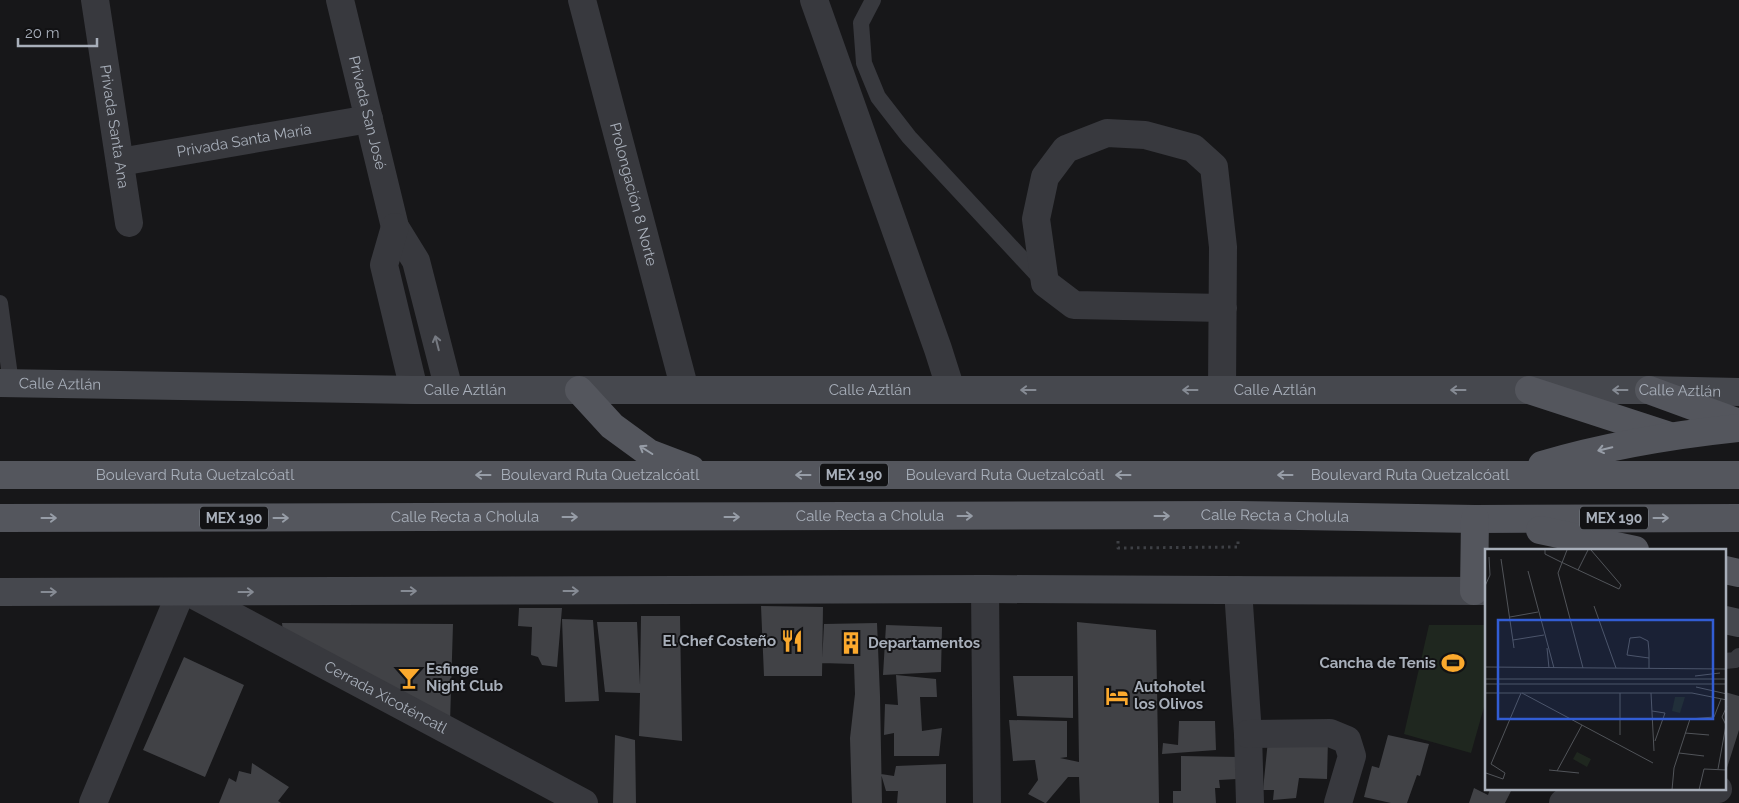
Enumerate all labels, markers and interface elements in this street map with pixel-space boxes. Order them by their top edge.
scale bar [18,15,96,47]
text: 20 m [25,24,60,42]
street label: Privada San José [345,54,390,172]
street label: Privada Santa Ana [96,63,133,190]
street label: Privada Santa María [175,120,313,161]
street label: Prolongación 8 Norte [606,121,661,268]
one-way arrow [432,336,441,352]
street label: Calle Aztlán [19,374,101,394]
street label: Calle Aztlán [424,381,506,399]
street label: Calle Aztlán [829,381,911,399]
street label: Calle Aztlán [1234,381,1316,399]
street label: Calle Aztlán [1639,381,1721,401]
one-way arrow [1020,385,1036,395]
one-way arrow [1183,385,1199,395]
one-way arrow [1450,385,1466,395]
one-way arrow [1613,385,1629,395]
one-way arrow [639,444,653,454]
one-way arrow [1597,445,1613,454]
road number: MEX 190 [820,464,888,486]
street label: Boulevard Ruta Quetzalcóatl [96,466,295,484]
street label: Boulevard Ruta Quetzalcóatl [501,466,700,484]
street label: Boulevard Ruta Quetzalcóatl [906,466,1105,484]
street label: Boulevard Ruta Quetzalcóatl [1311,466,1510,484]
one-way arrow [475,470,492,480]
one-way arrow [795,470,812,480]
one-way arrow [1115,470,1132,480]
one-way arrow [1278,470,1294,480]
road number: MEX 190 [200,506,268,530]
street label: Calle Recta a Cholula [1201,506,1349,526]
road number: MEX 190 [1580,506,1648,530]
street label: Calle Recta a Cholula [796,507,944,525]
street label: Calle Recta a Cholula [391,508,539,526]
one-way arrow [956,511,973,521]
one-way arrow [1154,511,1170,521]
one-way arrow [562,512,578,522]
one-way arrow [724,512,740,522]
one-way arrow [40,513,56,523]
one-way arrow [272,513,289,523]
one-way arrow [1652,513,1669,523]
inset map [1485,549,1726,790]
one-way arrow [400,586,416,596]
one-way arrow [562,586,579,596]
one-way arrow [40,587,56,597]
one-way arrow [238,587,254,597]
restaurant icon: El Chef Costeño [779,628,805,654]
building icon: Departamentos [838,630,864,656]
place label: El Chef Costeño [662,632,776,650]
place label: Departamentos [868,634,980,652]
sports icon: Cancha de Tenis [1440,650,1466,676]
place label: Cancha de Tenis [1319,654,1436,672]
street label: Cerrada Xicoténcatl [321,657,451,738]
place label: Esfinge Night Club [426,660,503,695]
bar icon: Esfinge Night Club [396,665,422,691]
place label: Autohotel los Olivos [1134,678,1206,713]
hotel icon: Autohotel los Olivos [1104,683,1130,709]

